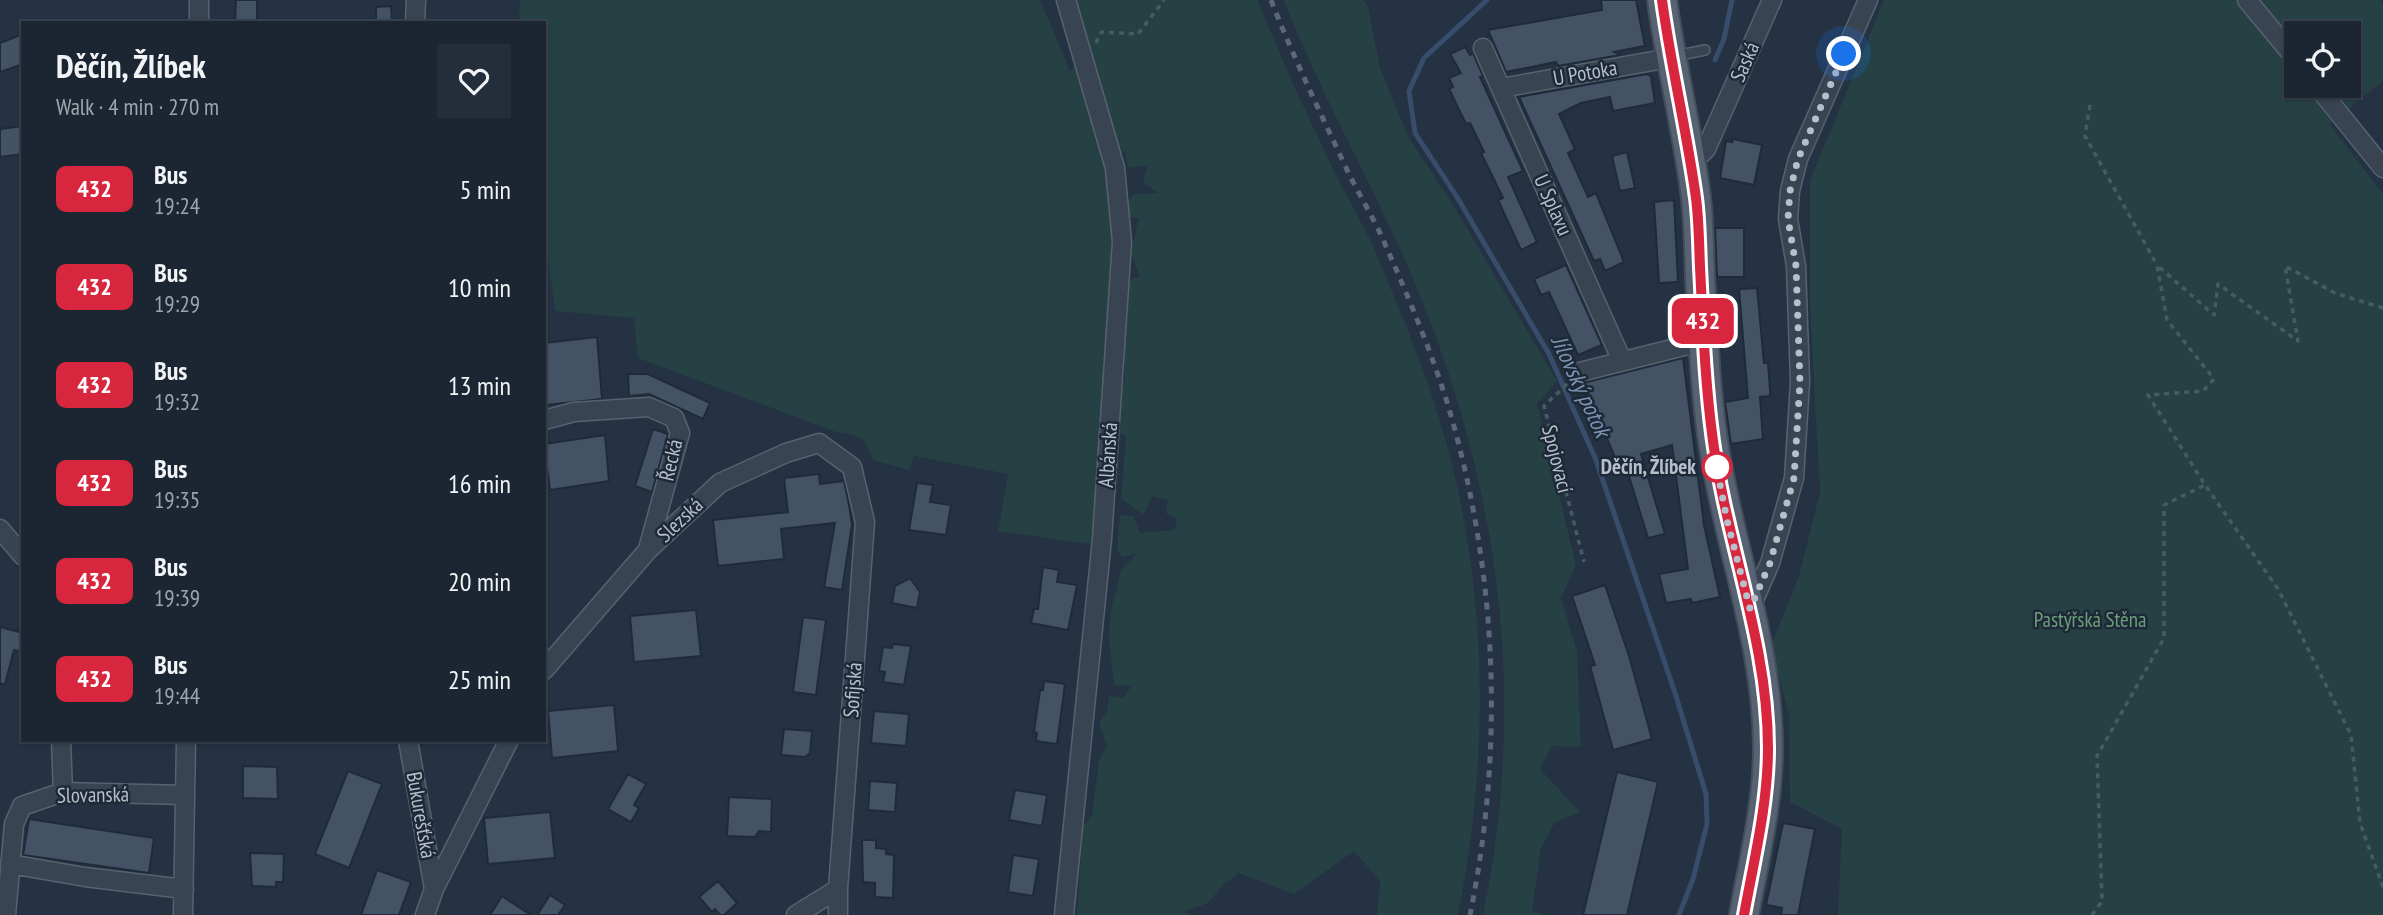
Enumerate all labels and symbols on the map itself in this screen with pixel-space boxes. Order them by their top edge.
your location [1826,36,1861,71]
street label: Saská [1724,38,1765,86]
street label: U Potoka [1551,54,1619,91]
street label: U Splavu [1528,170,1579,240]
line badge: 432 [1663,298,1743,344]
water label: Jílovský potok [1545,329,1619,444]
street label: Albánská [1092,421,1123,488]
street label: Spojovací [1536,422,1579,496]
street label: Řecká [653,436,688,483]
marker: Děčín, Žlíbek [1702,452,1732,482]
place label: Děčín, Žlíbek [1601,453,1696,480]
street label: Slezská [651,491,708,548]
park label: Pastýřská Stěna [2034,606,2146,633]
street label: Sofijská [837,661,868,719]
street label: Bukurešťská [401,770,442,860]
street label: Slovanská [57,780,129,809]

